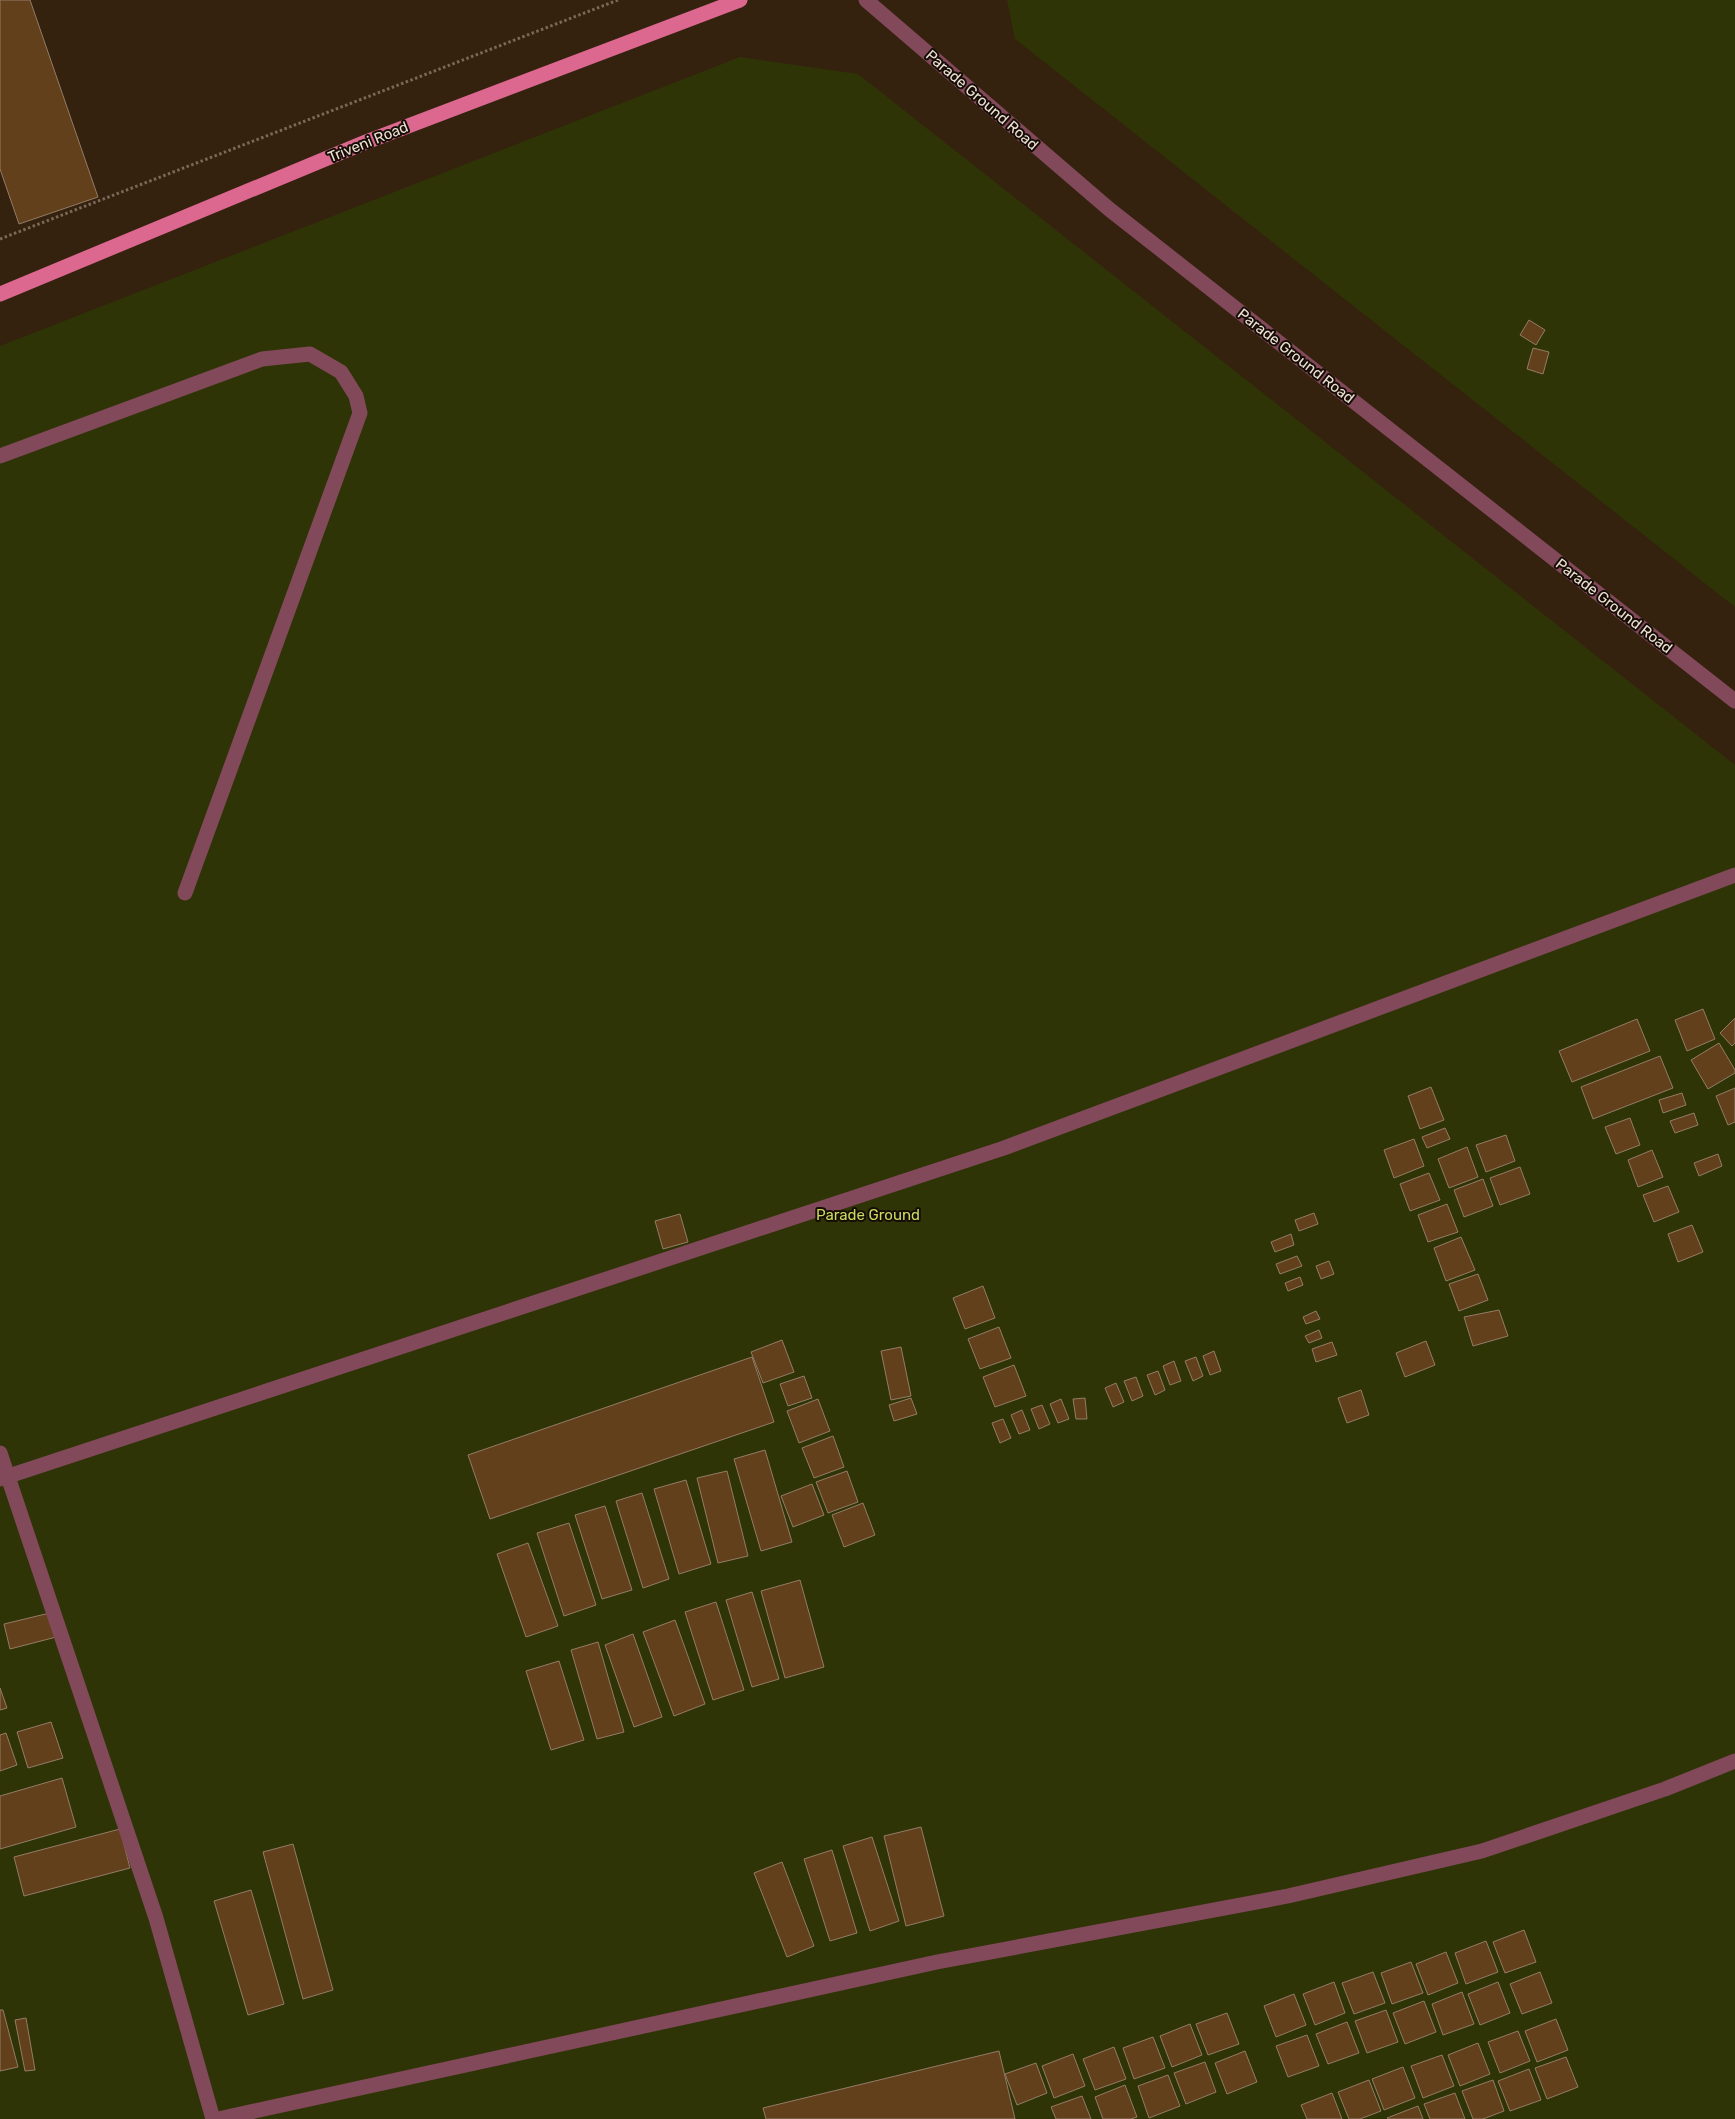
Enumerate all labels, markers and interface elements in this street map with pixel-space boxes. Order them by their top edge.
street label: Parade Ground Road [922,46,1042,154]
street label: Triveni Road [325,118,411,166]
street label: Parade Ground Road [1234,305,1358,407]
street label: Parade Ground Road [1552,555,1676,657]
park label: Parade Ground [816,1206,920,1224]

